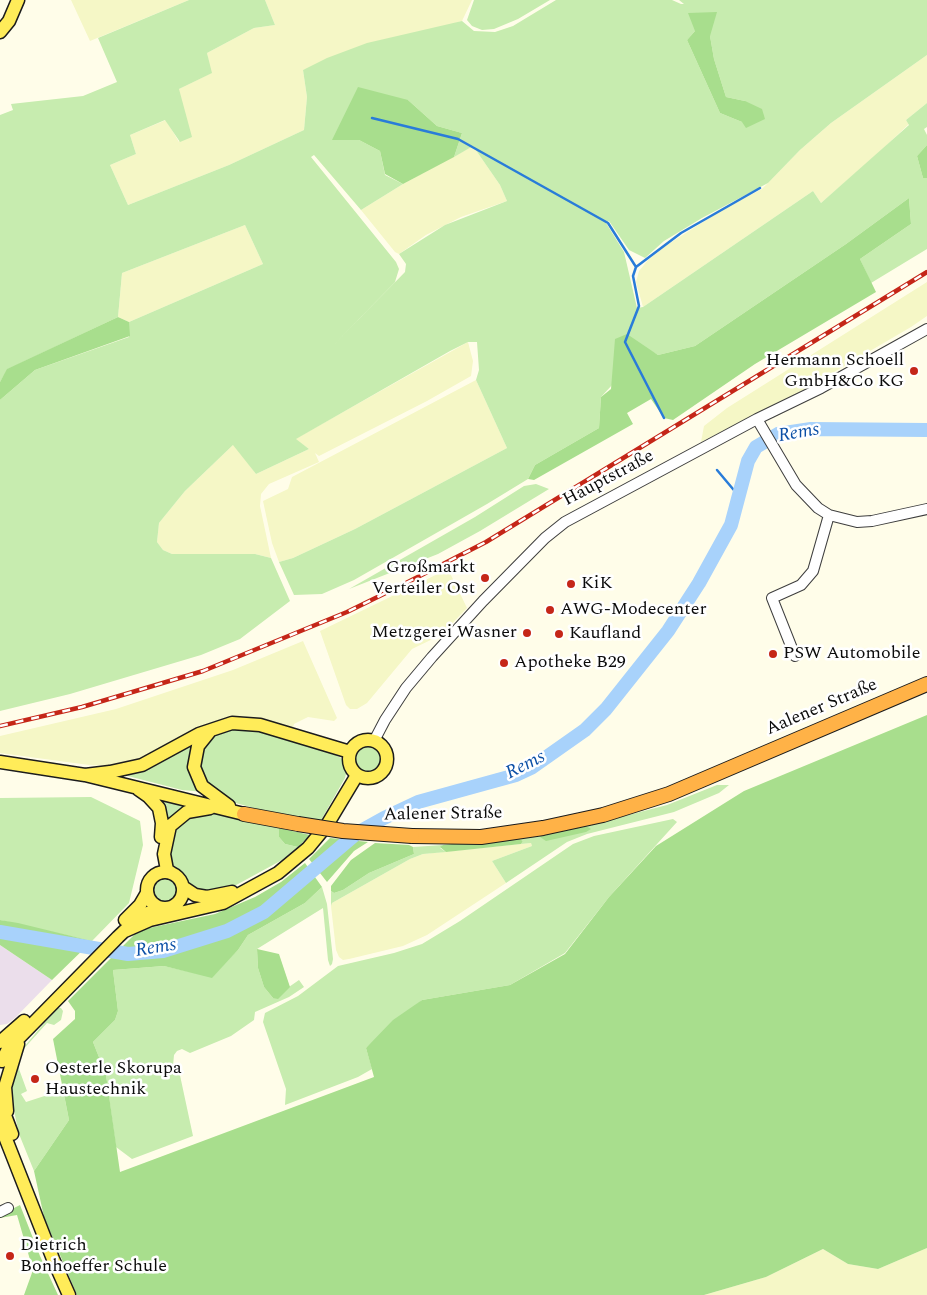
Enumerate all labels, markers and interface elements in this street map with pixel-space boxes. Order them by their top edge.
place label: Hermann Schoell GmbH&Co KG [766,350,904,392]
marker: Hermann Schoell GmbH&Co KG [908,365,920,377]
water label: Rems [777,419,821,449]
street label: Hauptstraße [560,446,658,512]
place label: Großmarkt Verteiler Ost [372,557,475,600]
marker: Großmarkt Verteiler Ost [479,572,491,584]
place label: KiK [581,573,612,595]
marker: KiK [565,578,577,590]
place label: AWG-Modecenter [560,599,707,621]
marker: AWG-Modecenter [544,604,556,616]
place label: Metzgerei Wasner [371,622,517,644]
place label: Kaufland [569,623,641,645]
marker: Metzgerei Wasner [521,627,533,639]
marker: Kaufland [553,628,565,640]
place label: PSW Automobile [783,643,920,665]
marker: PSW Automobile [767,648,779,660]
place label: Apotheke B29 [514,652,626,674]
marker: Apotheke B29 [498,657,510,669]
street label: Aalener Straße [763,675,881,741]
water label: Rems [502,746,550,786]
street label: Aalener Straße [383,803,503,827]
water label: Rems [134,935,178,963]
place label: Oesterle Skorupa Haustechnik [45,1058,182,1100]
marker: Oesterle Skorupa Haustechnik [29,1073,41,1085]
place label: Dietrich Bonhoeffer Schule [20,1235,167,1278]
marker: Dietrich Bonhoeffer Schule [4,1250,16,1262]

